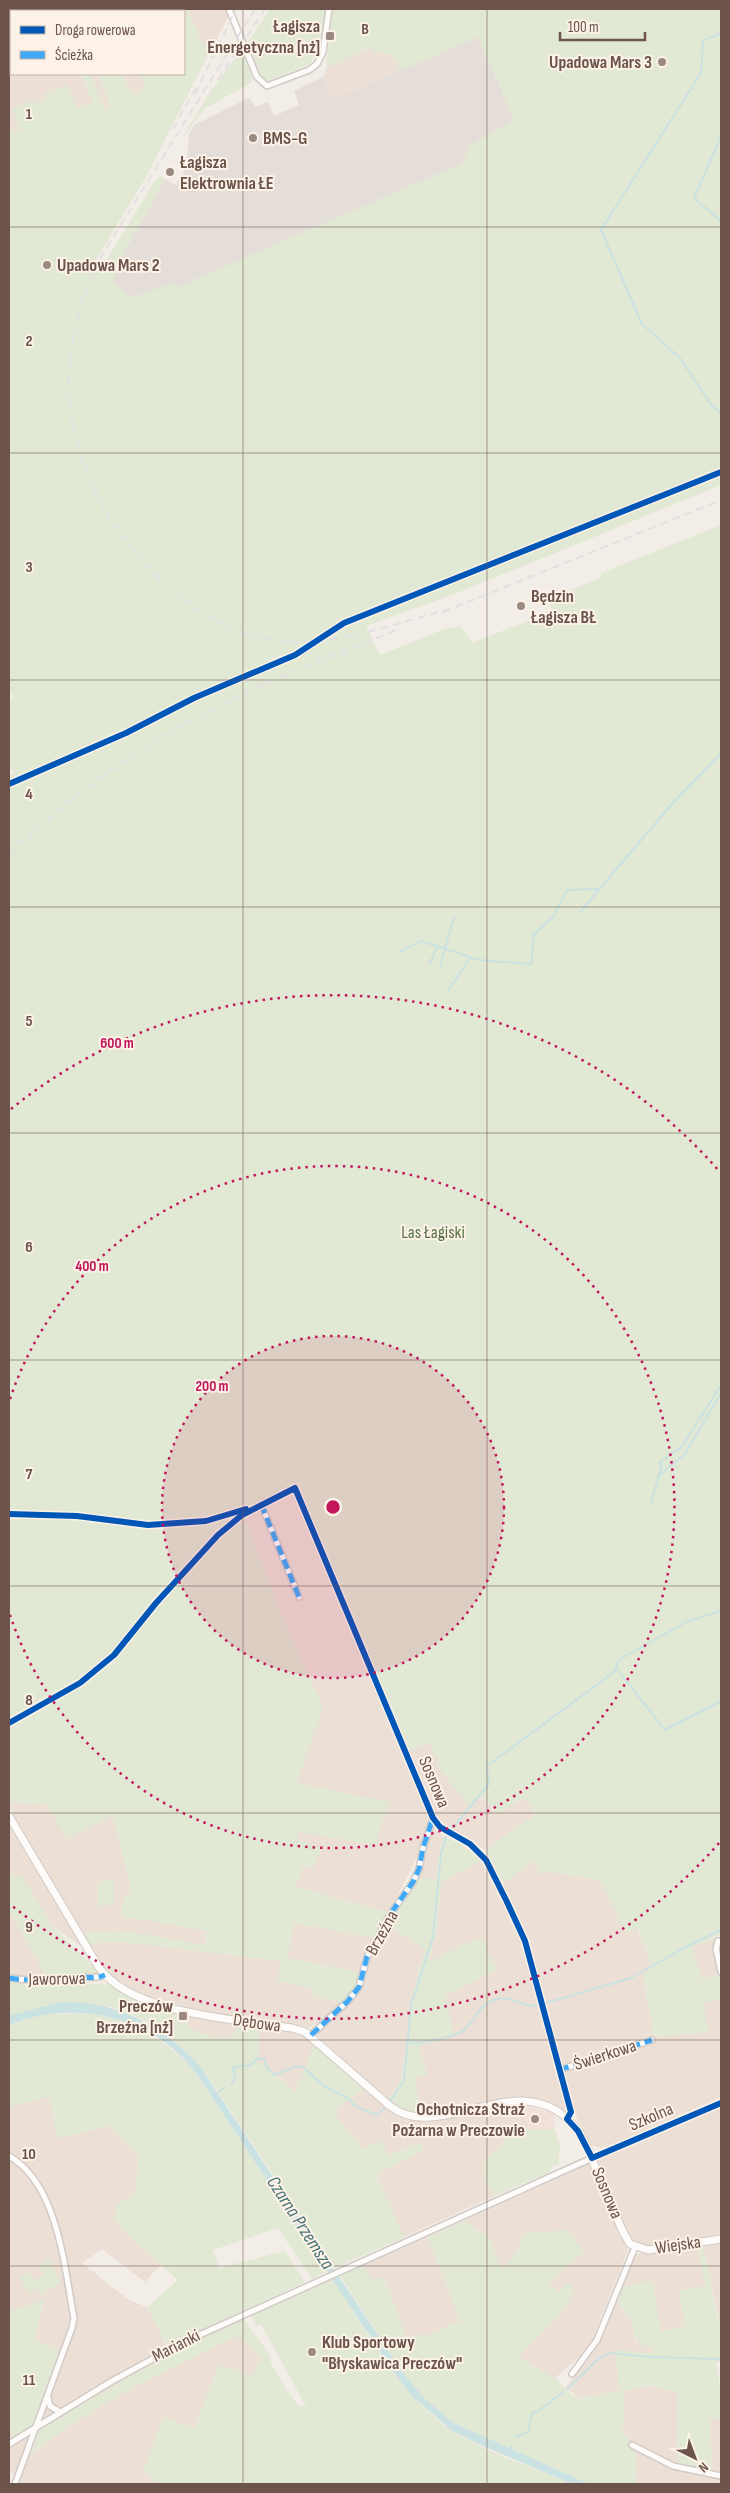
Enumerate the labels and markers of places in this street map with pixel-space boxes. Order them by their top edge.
place label: Łagisza Energetyczna [nż] [207,16,320,58]
marker: Łagisza Energetyczna [nż] [324,30,336,42]
place label: Upadowa Mars 3 [549,52,652,73]
marker: Upadowa Mars 3 [656,56,668,68]
place label: BMS-G [263,128,308,149]
marker: BMS-G [247,132,259,144]
place label: Łagisza Elektrownia ŁE [179,152,274,194]
marker: Łagisza Elektrownia ŁE [164,166,176,178]
place label: Upadowa Mars 2 [57,255,160,276]
marker: Upadowa Mars 2 [41,259,53,271]
place label: Będzin Łagisza BŁ [530,586,596,628]
marker: Będzin Łagisza BŁ [515,600,527,612]
centre of rings [324,1498,342,1516]
place label: Preczów Brzeźna [nż] [96,1996,173,2038]
marker: Preczów Brzeźna [nż] [177,2010,189,2022]
place label: Ochotnicza Straż Pożarna w Preczowie [392,2099,525,2141]
marker: Ochotnicza Straż Pożarna w Preczowie [529,2113,541,2125]
place label: Klub Sportowy "Błyskawica Preczów" [322,2332,462,2374]
marker: Klub Sportowy "Błyskawica Preczów" [306,2346,318,2358]

